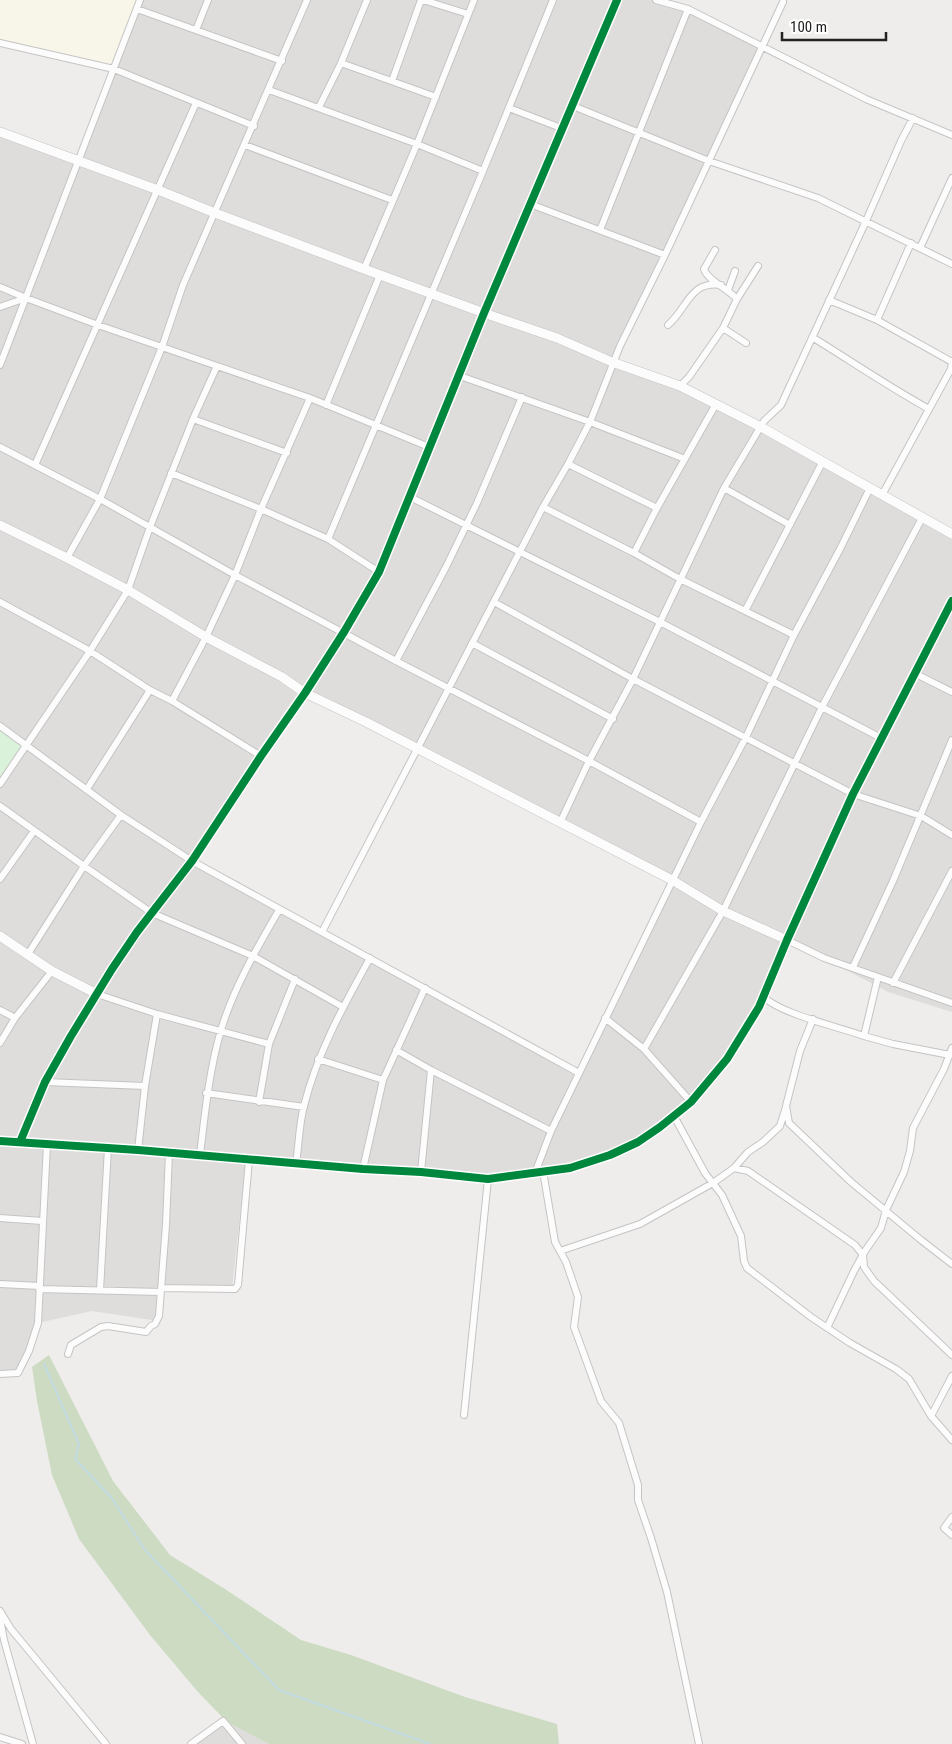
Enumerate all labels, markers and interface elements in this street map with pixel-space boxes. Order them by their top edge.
scale bar [782,10,886,42]
text: 100 m [790,18,827,36]

